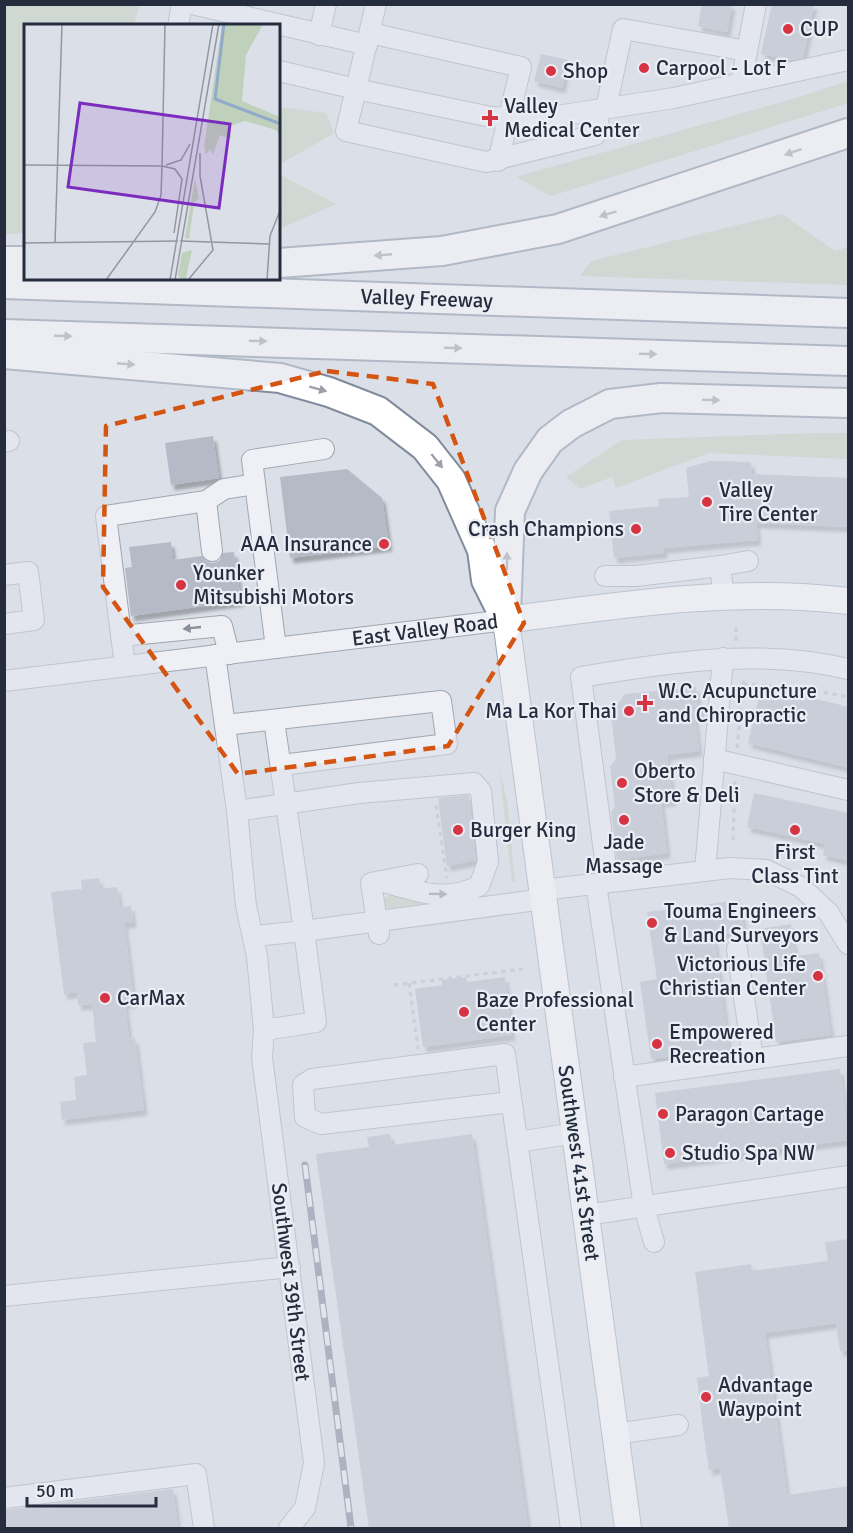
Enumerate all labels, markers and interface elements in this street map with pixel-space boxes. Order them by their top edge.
place label: CUP [800,16,839,42]
marker: CUP [781,22,795,36]
inset map [24,24,280,280]
place label: Carpool - Lot F [656,55,787,81]
place label: Shop [563,58,608,84]
marker: Carpool - Lot F [637,61,651,75]
marker: Shop [544,64,558,78]
place label: Valley Medical Center [504,93,640,143]
marker: Valley Medical Center [481,109,499,127]
one-way arrow [784,147,802,157]
one-way arrow [599,209,617,219]
one-way arrow [374,251,393,260]
street label: Valley Freeway [360,283,493,314]
one-way arrow [53,331,72,341]
one-way arrow [248,337,267,346]
one-way arrow [443,344,462,353]
one-way arrow [638,350,657,359]
one-way arrow [116,359,135,369]
one-way arrow [310,385,328,394]
one-way arrow [701,395,720,404]
one-way arrow [430,453,443,469]
place label: Valley Tire Center [719,477,818,527]
marker: Valley Tire Center [700,495,714,509]
place label: Crash Champions [468,516,624,542]
marker: Crash Champions [629,522,643,536]
place label: AAA Insurance [241,531,372,557]
marker: AAA Insurance [377,537,391,551]
one-way arrow [502,552,512,571]
place label: Younker Mitsubishi Motors [193,560,354,610]
marker: Younker Mitsubishi Motors [174,578,188,592]
street label: East Valley Road [350,608,499,652]
one-way arrow [183,623,202,633]
place label: W.C. Acupuncture and Chiropractic [658,678,817,728]
marker: W.C. Acupuncture and Chiropractic [636,694,654,712]
place label: Ma La Kor Thai [485,698,617,724]
marker: Ma La Kor Thai [622,704,636,718]
place label: Oberto Store & Deli [634,758,740,808]
marker: Oberto Store & Deli [615,776,629,790]
marker: Jade Massage [617,813,631,827]
place label: Burger King [470,817,576,843]
marker: Burger King [451,823,465,837]
marker: First Class Tint [788,823,802,837]
place label: Jade Massage [585,829,663,879]
place label: First Class Tint [751,839,839,889]
one-way arrow [428,890,447,899]
place label: Touma Engineers & Land Surveyors [664,898,819,948]
marker: Touma Engineers & Land Surveyors [645,916,659,930]
place label: Victorious Life Christian Center [659,951,806,1001]
marker: Victorious Life Christian Center [811,969,825,983]
place label: CarMax [117,985,186,1011]
place label: Baze Professional Center [476,987,634,1037]
marker: CarMax [98,991,112,1005]
marker: Baze Professional Center [457,1005,471,1019]
place label: Empowered Recreation [669,1019,774,1069]
marker: Empowered Recreation [650,1037,664,1051]
street label: Southwest 41st Street [552,1063,606,1263]
place label: Paragon Cartage [675,1101,824,1127]
marker: Paragon Cartage [656,1107,670,1121]
place label: Studio Spa NW [682,1140,815,1166]
marker: Studio Spa NW [663,1146,677,1160]
street label: Southwest 39th Street [266,1181,316,1383]
place label: Advantage Waypoint [718,1372,813,1422]
marker: Advantage Waypoint [699,1390,713,1404]
scale bar [27,1470,156,1508]
text: 50 m [36,1480,74,1502]

